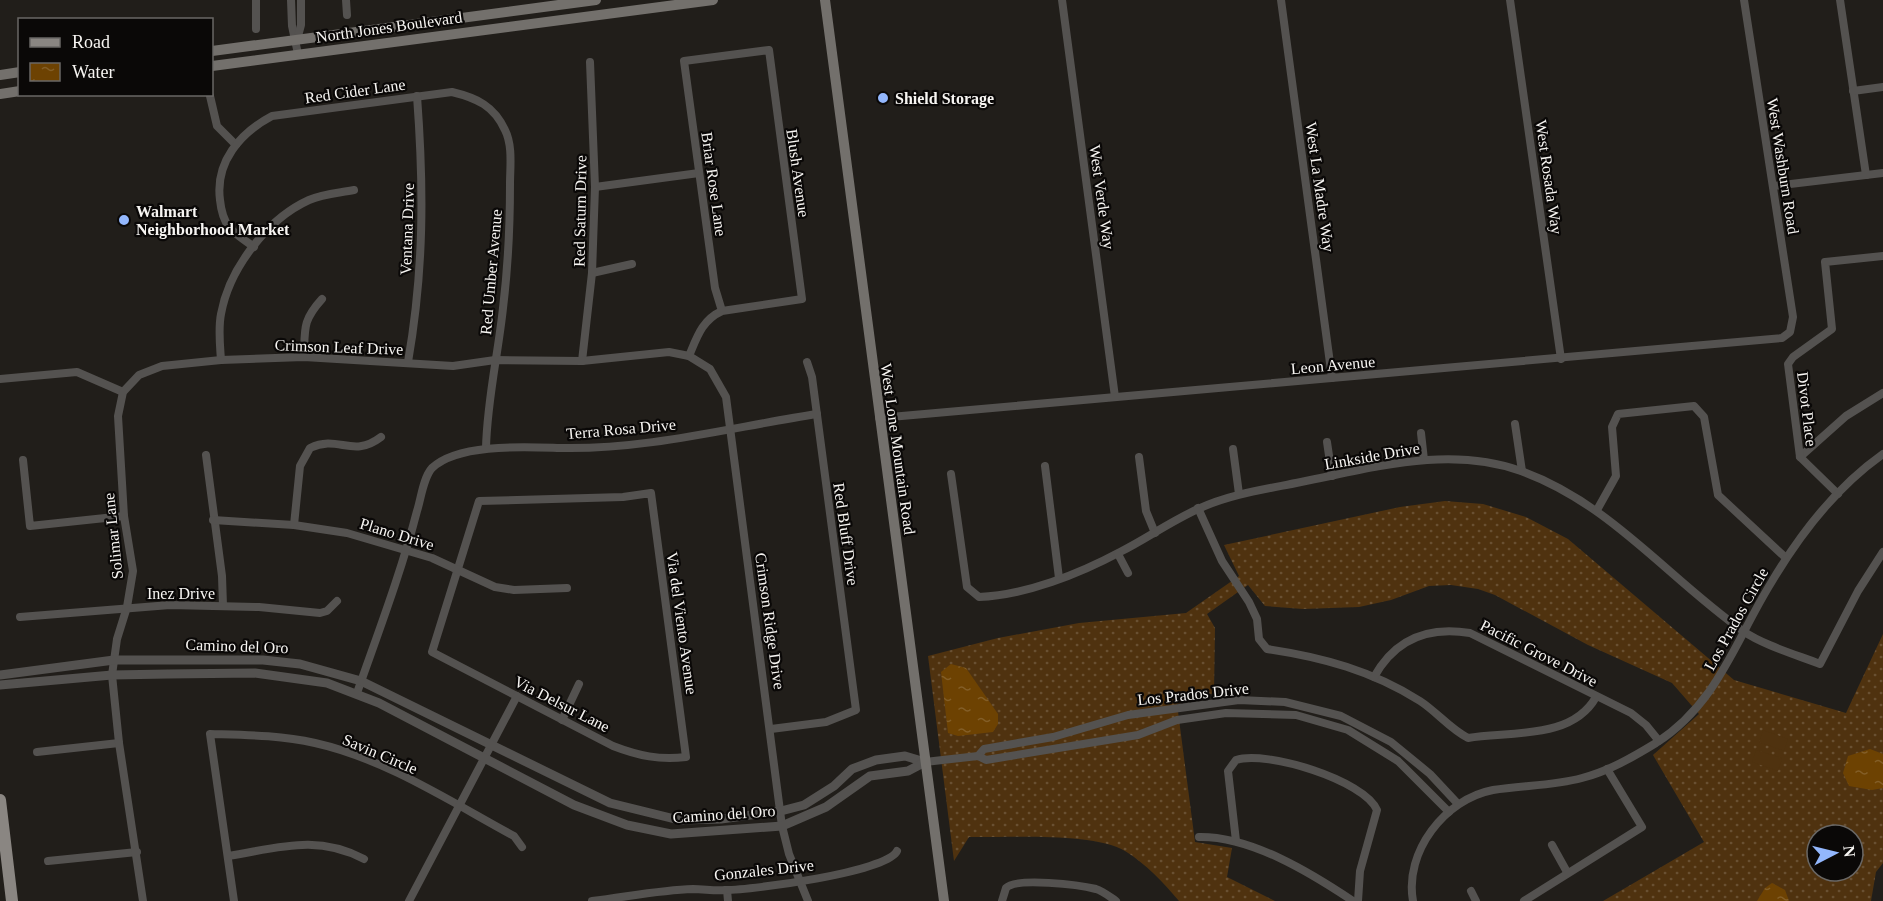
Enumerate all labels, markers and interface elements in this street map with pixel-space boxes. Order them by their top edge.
street label: North Jones Boulevard [315,8,463,46]
legend [18,18,213,96]
text: Road [72,32,110,52]
text: Water [72,62,115,82]
street label: Red Cider Lane [304,76,406,106]
place label: Shield Storage [895,90,994,108]
marker: Shield Storage [876,91,890,105]
street label: West Washburn Road [1764,97,1802,235]
street label: West Rosada Way [1532,119,1565,235]
street label: West La Madre Way [1301,121,1338,253]
street label: Blush Avenue [783,128,813,218]
street label: Briar Rose Lane [698,131,730,237]
street label: West Verde Way [1085,144,1118,250]
street label: Red Saturn Drive [571,155,589,267]
street label: Ventana Drive [397,183,417,275]
place label: Walmart Neighborhood Market [136,203,290,239]
street label: Red Umber Avenue [477,209,505,335]
marker: Walmart Neighborhood Market [117,213,131,227]
street label: Crimson Leaf Drive [274,336,404,358]
street label: Leon Avenue [1290,353,1376,377]
street label: West Lone Mountain Road [878,362,918,536]
street label: Divot Place [1794,371,1820,447]
street label: Terra Rosa Drive [565,416,677,442]
street label: Linkside Drive [1323,439,1421,473]
street label: Red Bluff Drive [830,481,862,587]
street label: Solimar Lane [100,492,126,580]
street label: Plano Drive [358,515,436,553]
street label: Via del Viento Avenue [664,551,700,695]
street label: Crimson Ridge Drive [751,552,788,691]
street label: Los Prados Circle [1701,565,1771,673]
street label: Inez Drive [147,585,215,602]
street label: Pacific Grove Drive [1478,616,1600,690]
street label: Camino del Oro [185,636,289,656]
street label: Via Delsur Lane [511,673,613,735]
street label: Los Prados Drive [1136,680,1250,708]
street label: Savin Circle [340,731,420,777]
street label: Camino del Oro [672,802,776,826]
north arrow [1805,823,1865,883]
text: N [1840,844,1859,858]
street label: Gonzales Drive [713,856,815,884]

